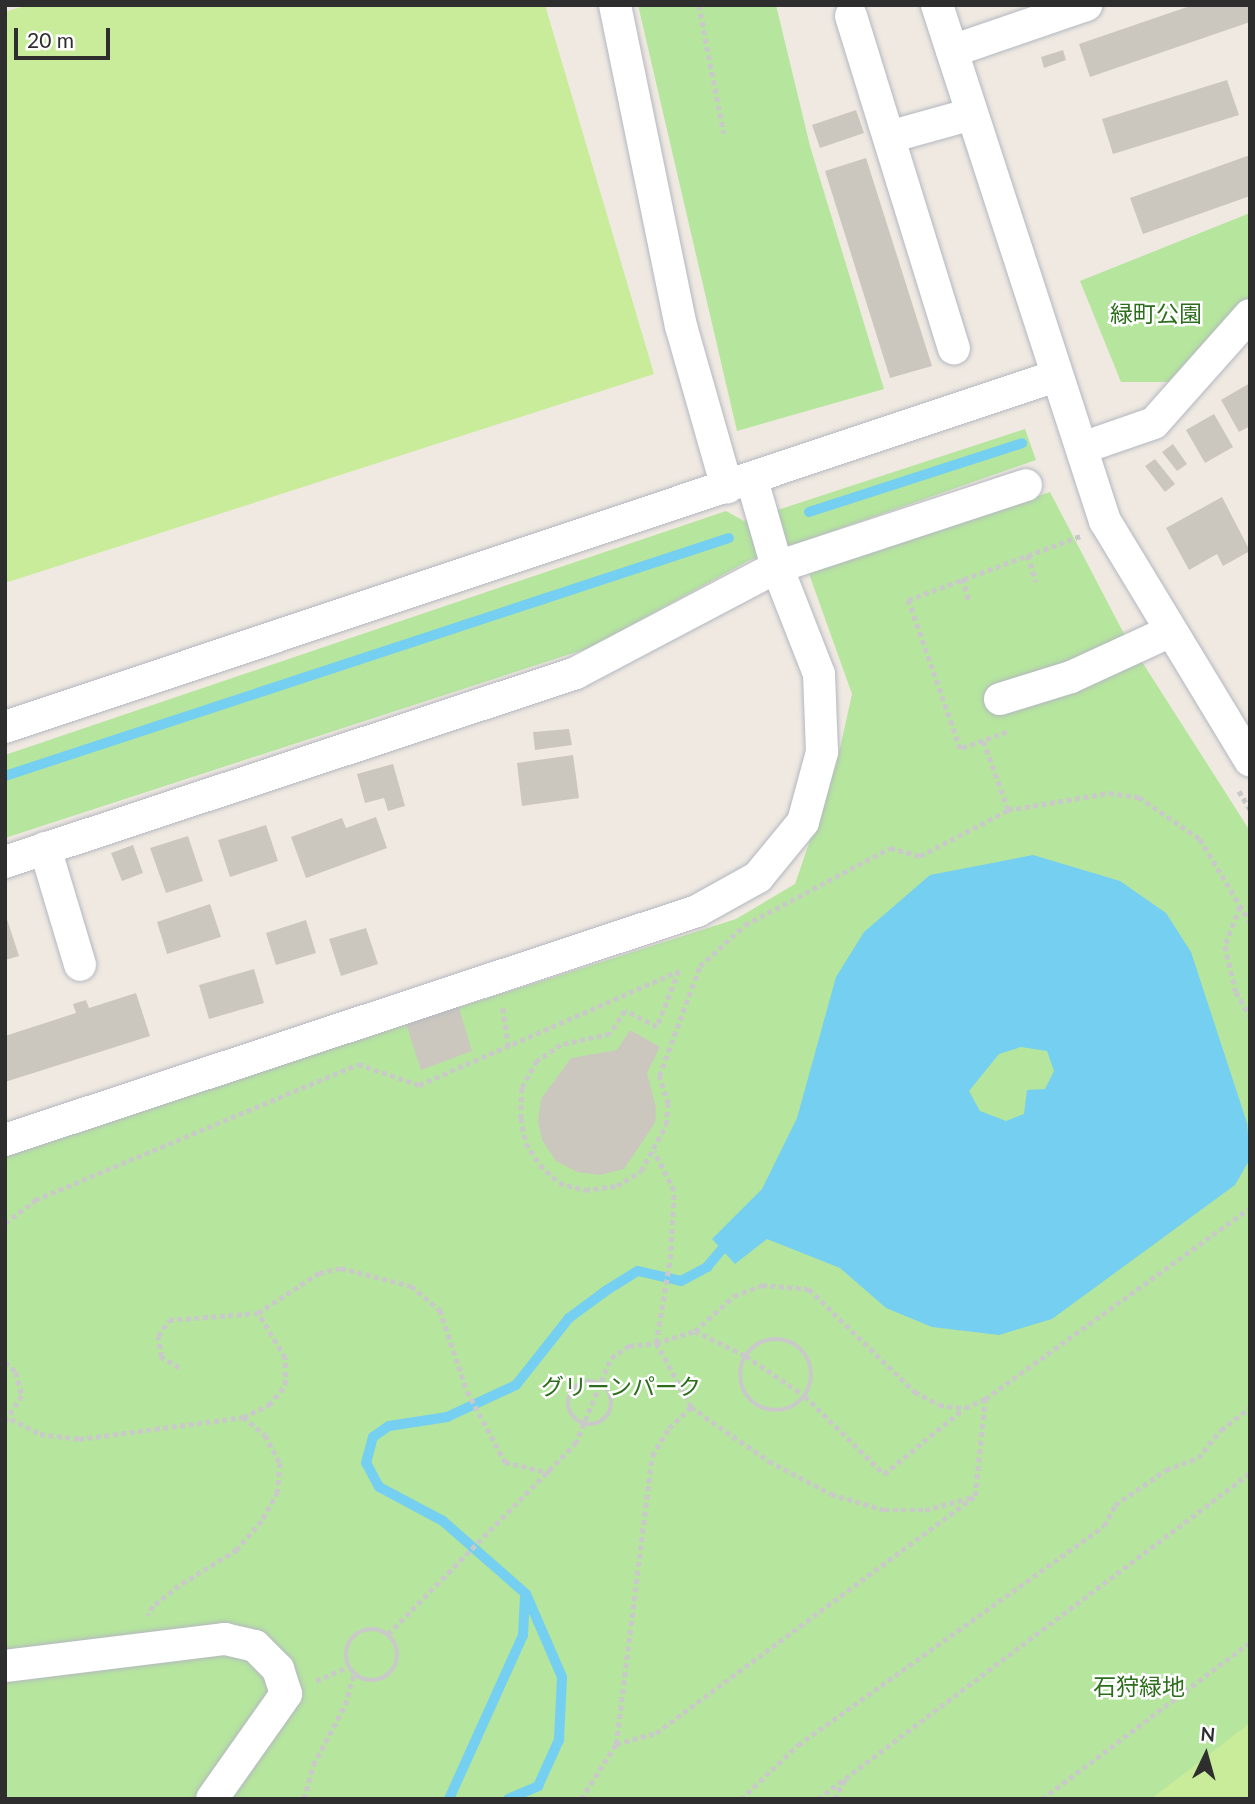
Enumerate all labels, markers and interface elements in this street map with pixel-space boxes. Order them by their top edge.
scale bar [18,14,114,58]
text: 20 m [27,27,74,52]
park label: 緑町公園 [1110,299,1202,327]
park label: グリーンパーク [541,1372,701,1400]
park label: 石狩緑地 [1093,1672,1185,1700]
north arrow [1171,1720,1241,1790]
text: N [1200,1721,1216,1746]

